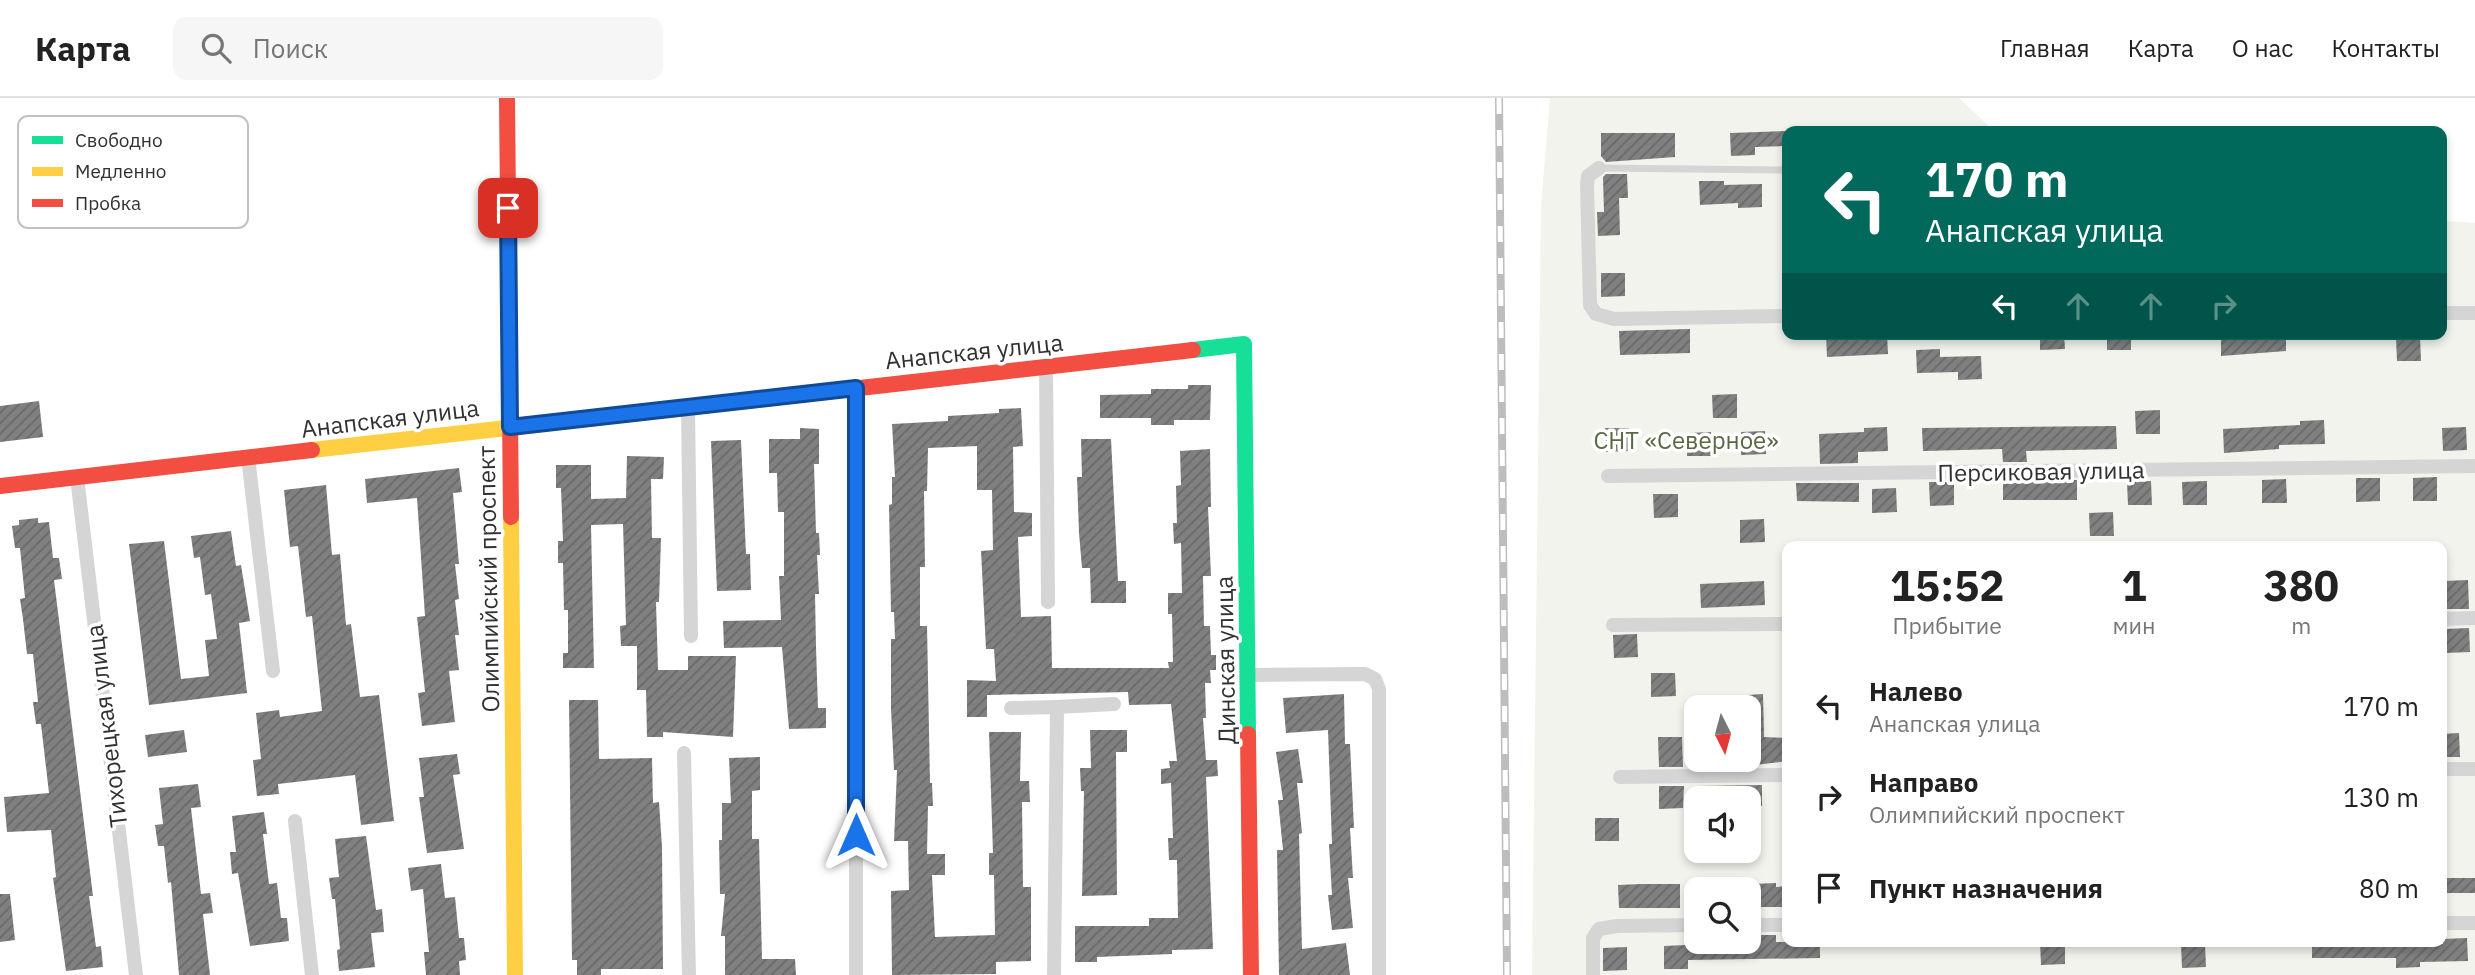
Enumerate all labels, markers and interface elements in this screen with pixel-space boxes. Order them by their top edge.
search box [173,17,663,80]
text: Карта [35,27,131,70]
icon: search [197,29,235,67]
text: Поиск [253,31,328,65]
text: Главная [2000,32,2090,64]
text: Карта [2128,32,2194,64]
text: О нас [2232,32,2293,64]
text: Контакты [2331,32,2440,64]
legend [18,116,248,228]
text: Свободно [75,128,163,152]
text: 170 m [1925,147,2069,210]
icon: left [1810,154,1901,245]
text: Медленно [75,159,166,183]
pin [478,178,538,238]
icon: arrive [489,189,527,227]
text: Пробка [75,191,141,215]
text: Анапская улица [1925,209,2164,251]
icon: left [1986,287,2024,325]
icon: ahead [2059,287,2097,325]
icon: ahead [2132,287,2170,325]
icon: right [2205,287,2243,325]
street label: Анапская улица [883,326,1065,376]
street label: Анапская улица [299,391,481,445]
park label: СНТ «Северное» [1593,424,1779,456]
street label: Олимпийский проспект [470,445,506,713]
street label: Персиковая улица [1937,453,2145,489]
text: 15:52 [1890,558,2005,613]
text: 1 [2121,558,2147,613]
text: 380 [2263,558,2339,613]
street label: Динская улица [1208,575,1242,745]
text: Прибытие [1893,610,2002,640]
text: мин [2112,610,2156,640]
text: m [2291,610,2311,640]
street label: Тихорецкая улица [78,622,134,829]
text: Налево [1869,674,1963,708]
icon: left [1810,687,1848,725]
text: 170 m [2343,689,2419,723]
north arrow [1684,695,1760,772]
map controls [1684,695,1761,954]
text: Анапская улица [1869,708,2040,738]
text: Направо [1869,765,1978,799]
icon: right [1810,778,1848,816]
text: 130 m [2343,780,2419,814]
button: sound [1684,786,1761,863]
position arrow [819,798,893,872]
text: Олимпийский проспект [1869,799,2125,829]
icon: arrive [1810,869,1848,907]
text: Пункт назначения [1869,871,2103,905]
text: 80 m [2359,871,2419,905]
button: search [1684,877,1761,954]

